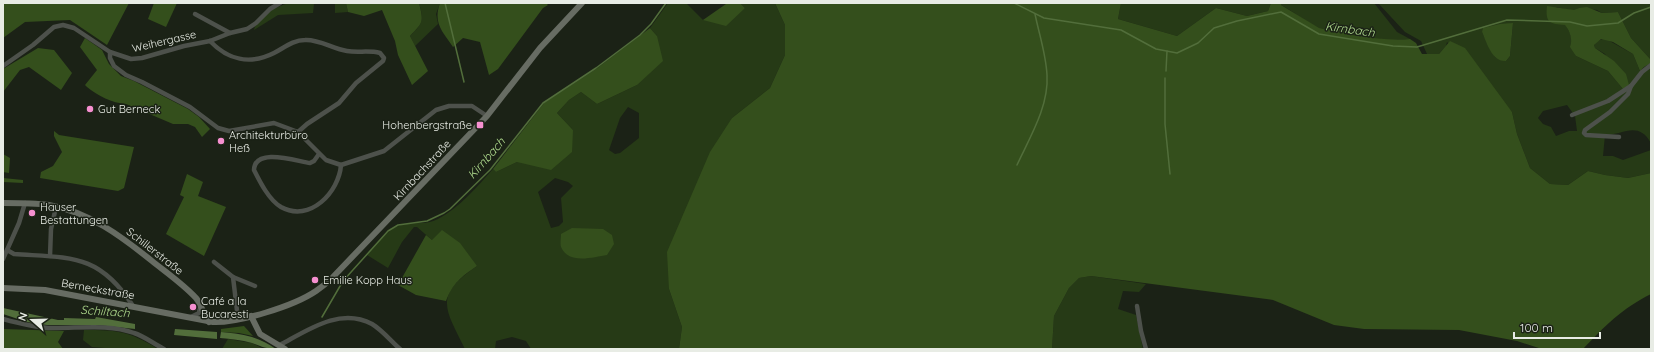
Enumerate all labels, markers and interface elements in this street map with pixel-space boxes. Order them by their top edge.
water label: Kirnbach [1324,18,1376,40]
street label: Weihergasse [130,27,198,55]
place label: Gut Berneck [98,102,161,116]
marker: Gut Berneck [85,104,95,114]
place label: Hohenbergstraße [382,118,472,132]
marker: Hohenbergstraße [475,120,485,130]
place label: Architekturbüro Heß [229,128,308,155]
water label: Kirnbach [464,134,508,182]
marker: Architekturbüro Heß [216,136,226,146]
street label: Kirnbachstraße [390,137,454,203]
place label: Hauser Bestattungen [40,200,108,227]
marker: Hauser Bestattungen [27,208,37,218]
street label: Schillerstraße [124,224,186,278]
place label: Emilie Kopp Haus [323,273,412,287]
marker: Emilie Kopp Haus [310,275,320,285]
street label: Berneckstraße [60,276,136,302]
place label: Café a la Bucaresti [201,294,248,321]
north arrow [12,300,52,340]
water label: Schiltach [80,302,130,320]
marker: Café a la Bucaresti [188,302,198,312]
text: N [15,310,31,323]
scale bar [1514,314,1600,340]
text: 100 m [1520,320,1553,335]

